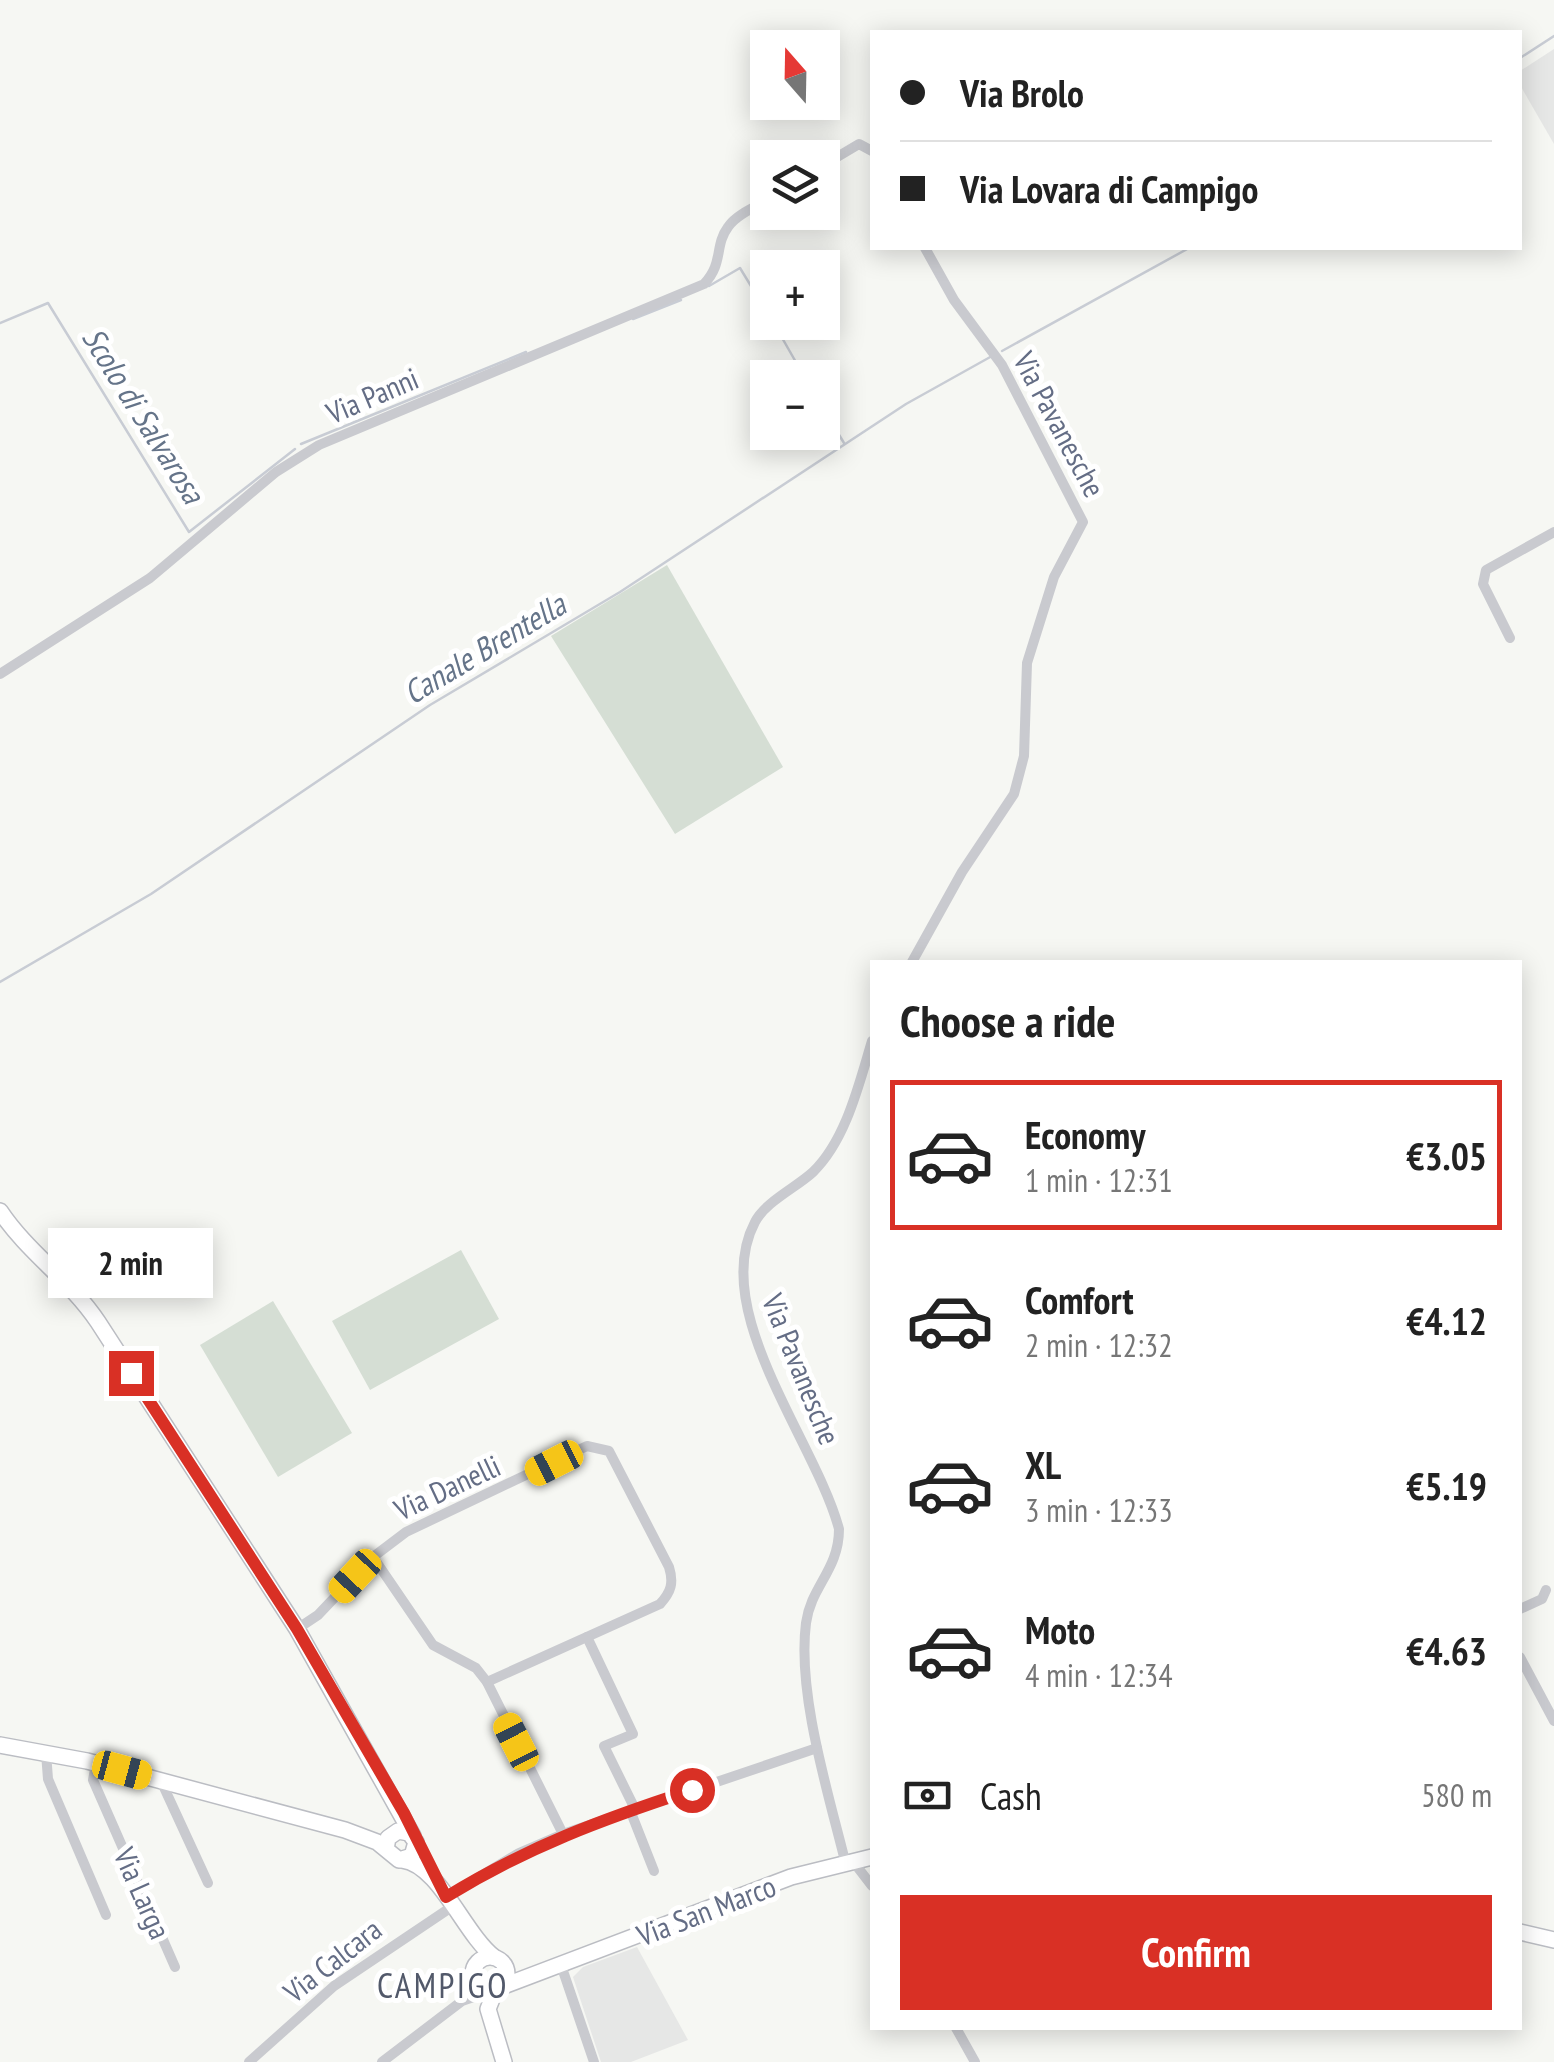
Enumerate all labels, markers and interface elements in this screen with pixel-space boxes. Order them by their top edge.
north arrow [750,30,840,120]
map controls [750,30,840,450]
text: Via Brolo [960,68,1084,117]
button: layers [750,140,840,230]
text: Via Lovara di Campigo [960,164,1258,213]
button: + [750,250,840,340]
water label: Scolo di Salvarosa [73,319,216,513]
street label: Via Pavanesche [1005,344,1115,503]
street label: Via Panni [319,358,424,432]
button: − [750,360,840,450]
water label: Canale Brentella [395,582,575,713]
text: Choose a ride [900,991,1115,1049]
icon: car [905,1110,995,1200]
text: Economy [1025,1110,1145,1159]
text: €3.05 [1406,1131,1487,1180]
text: 1 min · 12:31 [1025,1159,1173,1201]
callout: 2 min [48,1228,214,1298]
text: 2 min [98,1242,163,1284]
icon: car [905,1275,995,1365]
text: Comfort [1025,1275,1134,1324]
street label: Via Pavanesche [754,1287,850,1450]
text: €4.12 [1406,1296,1487,1345]
text: 2 min · 12:32 [1025,1324,1173,1366]
route end [109,1351,154,1396]
car [520,1436,588,1490]
icon: car [905,1440,995,1530]
text: XL [1025,1440,1061,1489]
street label: Via Danelli [387,1446,506,1529]
text: €5.19 [1406,1461,1487,1510]
text: 3 min · 12:33 [1025,1489,1173,1531]
car [324,1544,386,1608]
icon: car [905,1605,995,1695]
text: Moto [1025,1605,1095,1654]
text: €4.63 [1406,1626,1487,1675]
text: 4 min · 12:34 [1025,1654,1173,1696]
car [489,1708,543,1776]
car [89,1748,155,1792]
route start [670,1768,715,1813]
icon: cash [900,1768,955,1823]
text: Cash [980,1771,1042,1820]
text: 580 m [1421,1774,1492,1816]
street label: Via Larga [105,1840,180,1945]
street label: Via San Marco [630,1866,781,1955]
button: Confirm [900,1895,1492,2010]
street label: Via Calcara [274,1910,389,2011]
district label: CAMPIGO [377,1962,509,2008]

